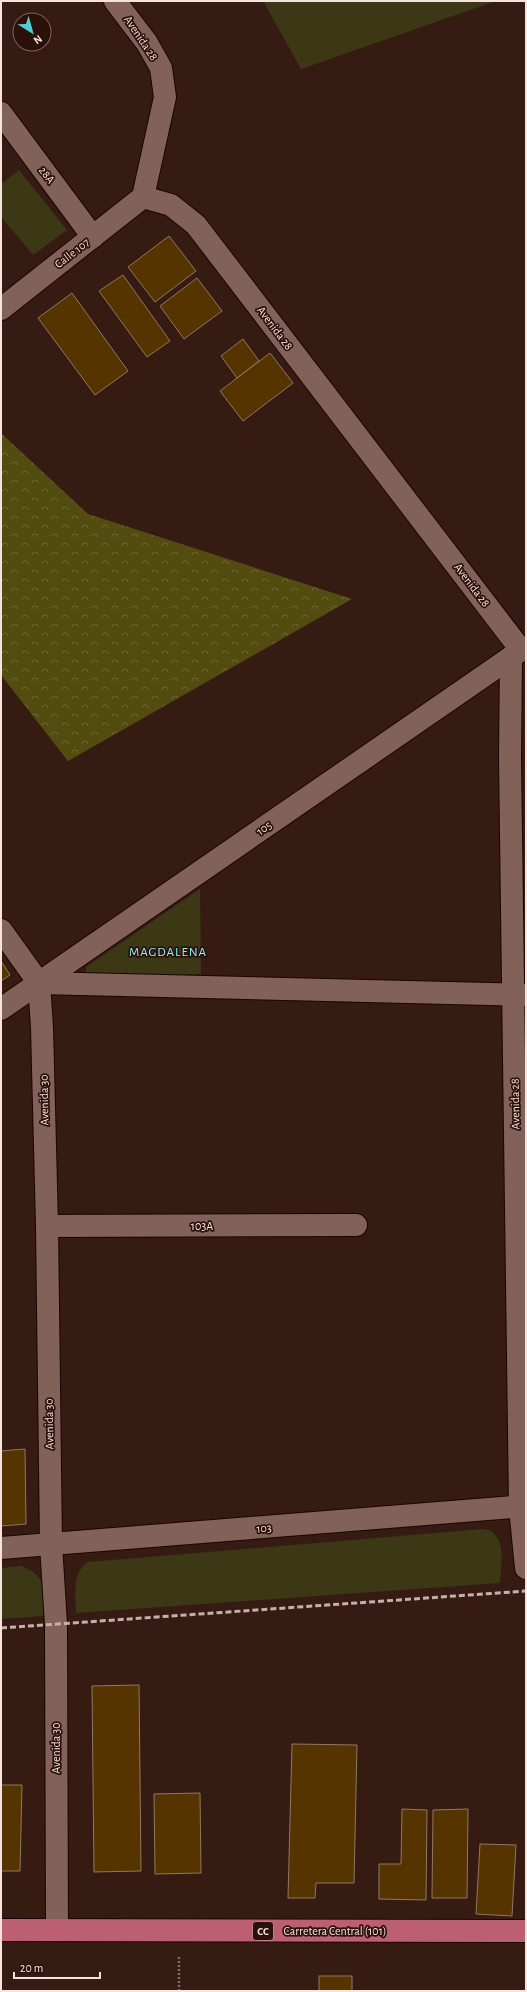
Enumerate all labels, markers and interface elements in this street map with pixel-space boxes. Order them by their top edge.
north arrow [12,12,52,52]
street label: Avenida 28 [122,13,160,63]
text: N [31,33,44,46]
street label: 28A [37,164,57,186]
street label: Calle 107 [52,236,92,270]
street label: Avenida 28 [255,304,295,352]
street label: Avenida 28 [452,561,492,609]
street label: 105 [254,819,274,837]
district label: MAGDALENA [129,946,207,959]
street label: Avenida 30 [38,1074,50,1126]
street label: Avenida 28 [509,1078,521,1130]
street label: 103A [191,1220,213,1232]
street label: Avenida 30 [43,1398,55,1450]
street label: 103 [256,1521,272,1535]
street label: Avenida 30 [50,1722,62,1774]
road number: CC [253,1922,273,1940]
street label: Carretera Central (101) [284,1925,386,1937]
scale bar [14,1954,100,1980]
text: 20 m [20,1962,43,1974]

